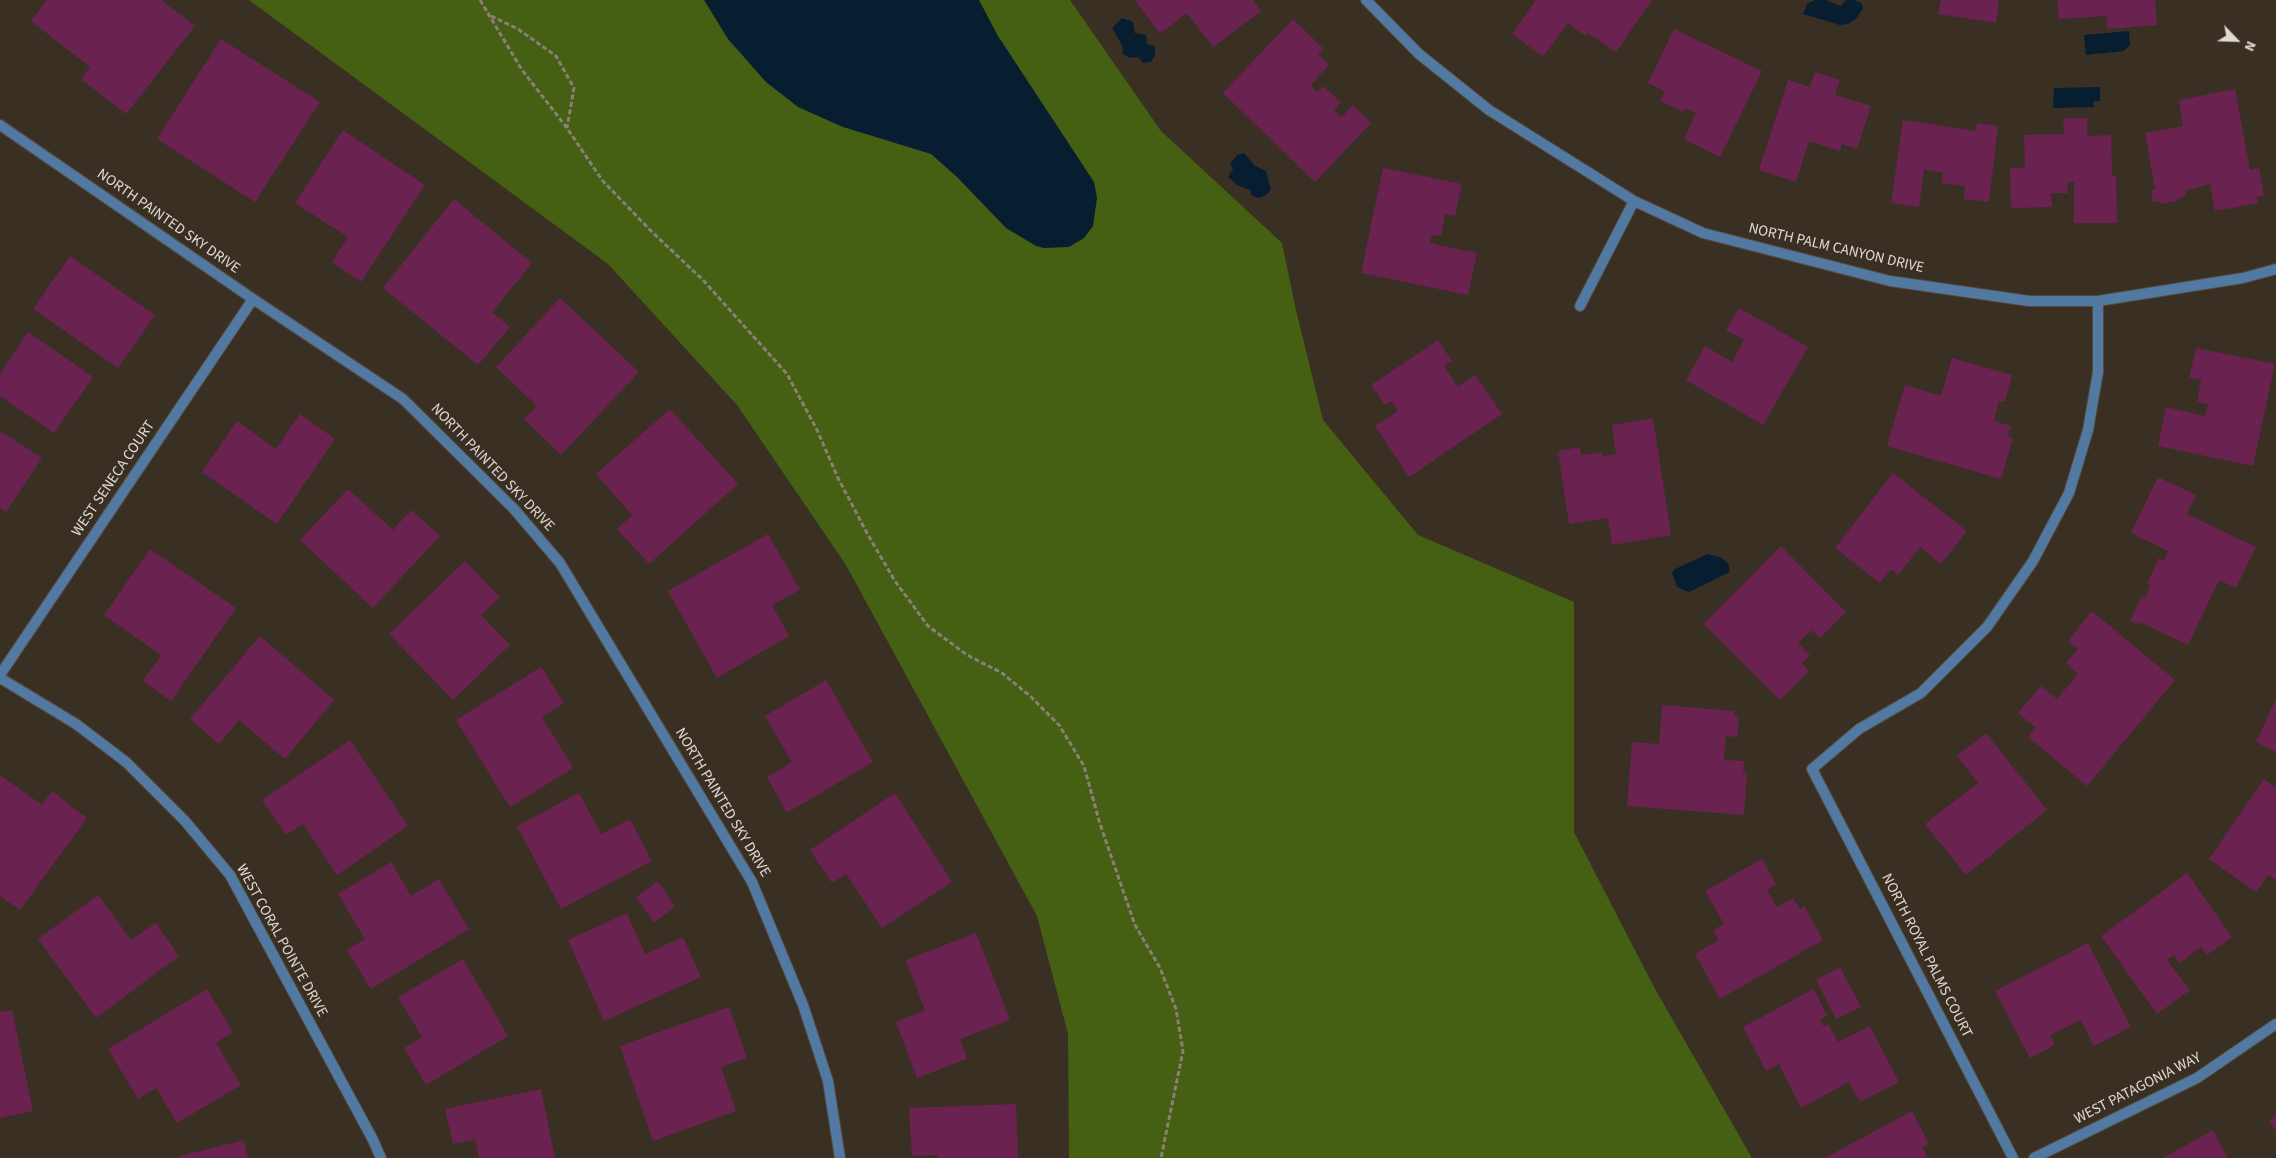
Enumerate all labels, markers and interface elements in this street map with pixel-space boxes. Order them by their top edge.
north arrow [2211,15,2261,65]
text: N [2239,38,2261,54]
street label: NORTH PAINTED SKY DRIVE [93,166,243,278]
street label: NORTH PALM CANYON DRIVE [1747,220,1925,278]
street label: NORTH PAINTED SKY DRIVE [426,400,558,536]
street label: WEST SENECA COURT [69,418,159,540]
street label: NORTH PAINTED SKY DRIVE [670,725,774,881]
street label: WEST CORAL POINTE DRIVE [231,861,331,1021]
street label: NORTH ROYAL PALMS COURT [1877,871,1975,1041]
street label: WEST PATAGONIA WAY [2072,1049,2204,1129]

